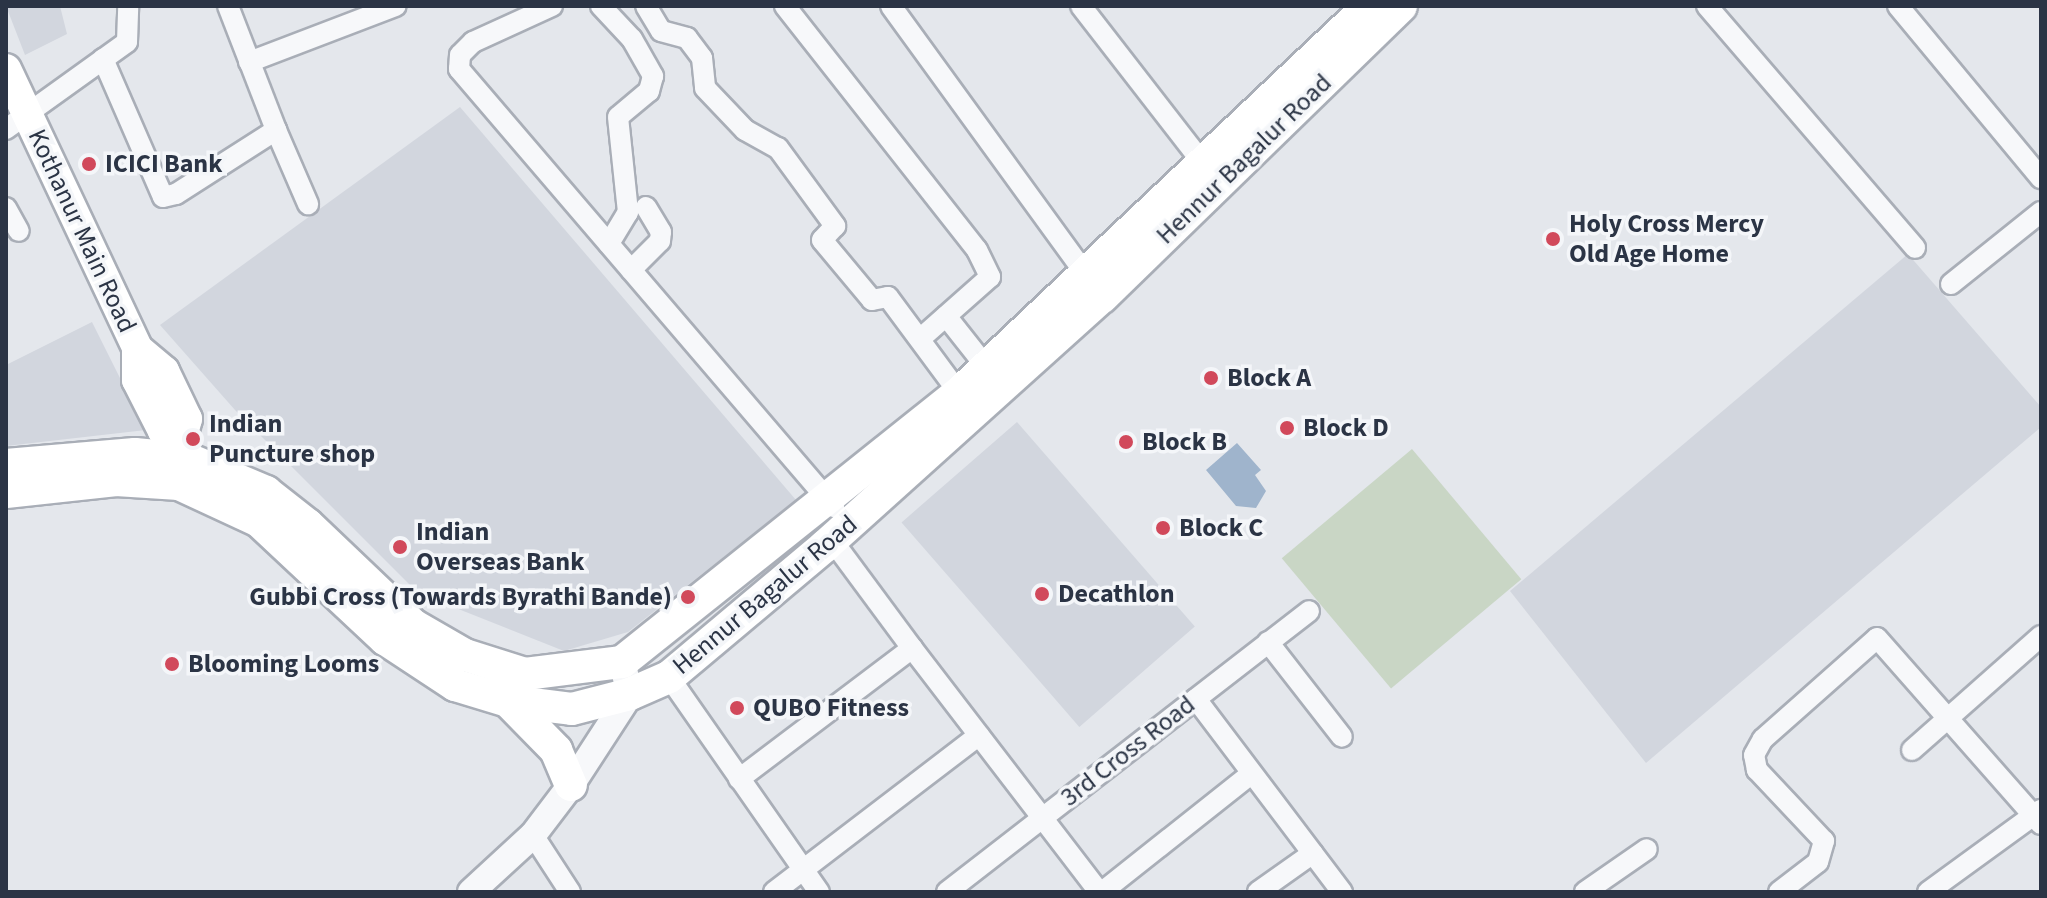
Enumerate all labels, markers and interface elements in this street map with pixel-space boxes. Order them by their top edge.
street label: Hennur Bagalur Road [1150,67,1338,251]
street label: Kothanur Main Road [21,124,143,338]
place label: ICICI Bank [105,148,222,180]
marker: ICICI Bank [80,155,98,173]
place label: Holy Cross Mercy Old Age Home [1569,208,1764,270]
marker: Holy Cross Mercy Old Age Home [1544,230,1562,248]
place label: Block A [1227,362,1311,394]
marker: Block A [1202,369,1220,387]
place label: Indian Puncture shop [209,408,375,470]
place label: Block D [1303,412,1389,444]
marker: Block D [1278,419,1296,437]
place label: Block B [1142,426,1227,458]
marker: Indian Puncture shop [184,430,202,448]
marker: Block B [1117,433,1135,451]
street label: Hennur Bagalur Road [666,509,864,681]
place label: Block C [1179,512,1263,544]
place label: Indian Overseas Bank [416,516,584,578]
marker: Block C [1154,519,1172,537]
marker: Indian Overseas Bank [391,538,409,556]
place label: Decathlon [1058,578,1175,610]
place label: Gubbi Cross (Towards Byrathi Bande) [249,581,672,613]
marker: Decathlon [1033,585,1051,603]
marker: Gubbi Cross (Towards Byrathi Bande) [679,588,697,606]
place label: Blooming Looms [188,648,379,680]
marker: Blooming Looms [163,655,181,673]
street label: 3rd Cross Road [1055,689,1201,813]
place label: QUBO Fitness [753,692,909,724]
marker: QUBO Fitness [728,699,746,717]

